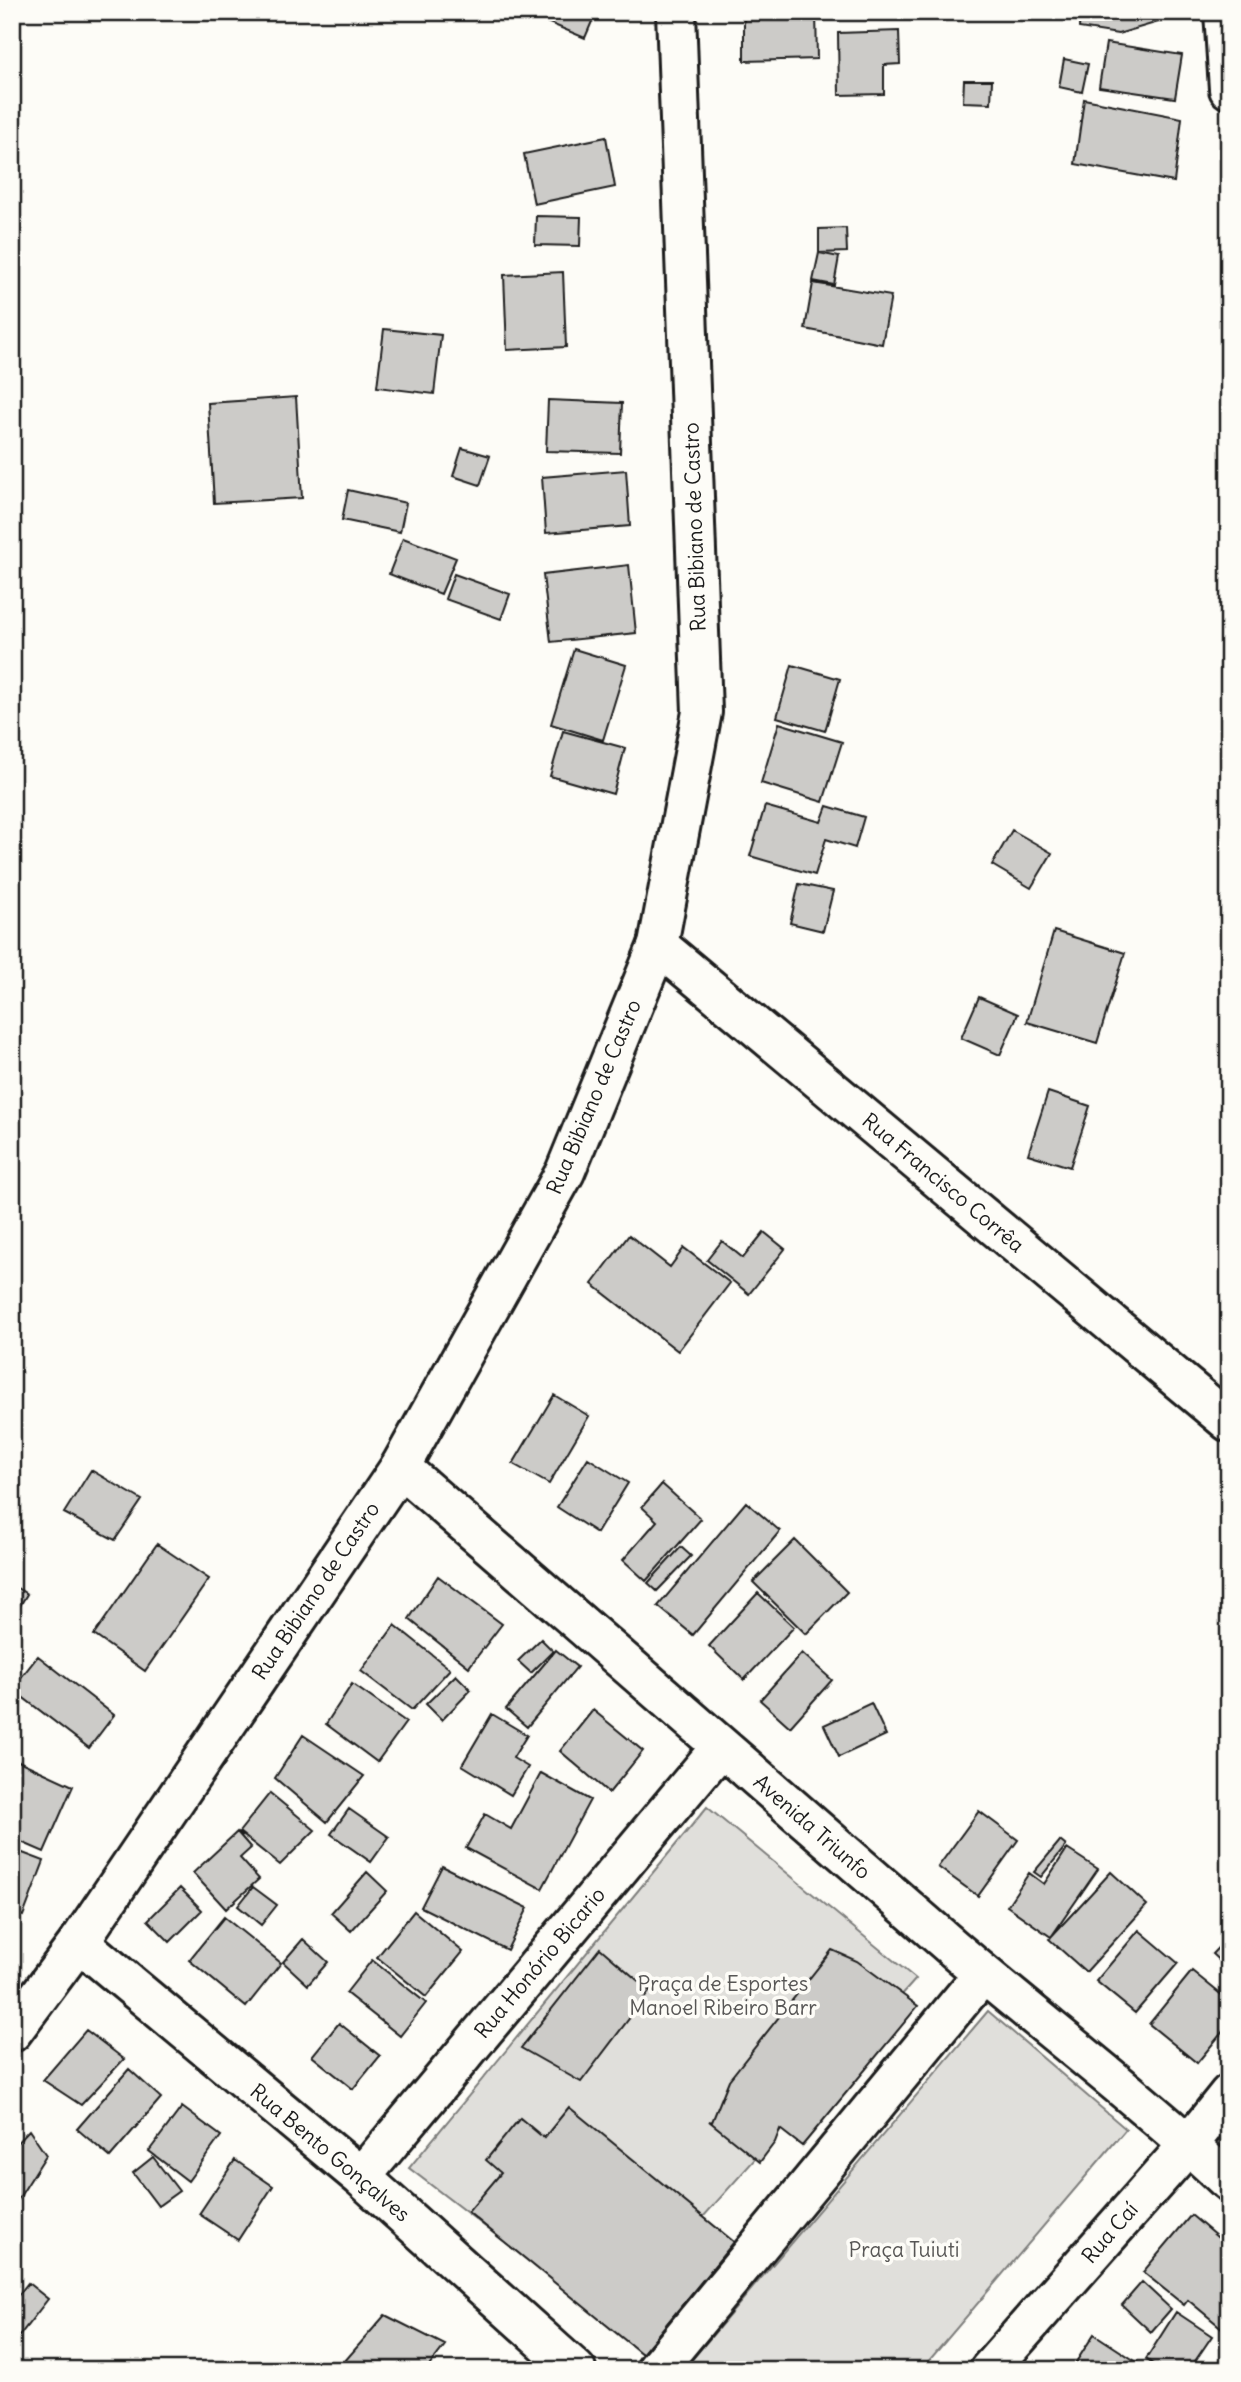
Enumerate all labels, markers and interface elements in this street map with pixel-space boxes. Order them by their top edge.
street label: Rua Bibiano de Castro [677,422,712,632]
street label: Rua Bibiano de Castro [540,995,647,1198]
street label: Rua Francisco Corrêa [857,1107,1030,1258]
street label: Rua Bibiano de Castro [246,1496,385,1685]
street label: Avenida Triunfo [748,1768,877,1885]
street label: Rua Honório Bicario [468,1881,611,2044]
park label: Praça de Esportes Manoel Ribeiro Barr [629,1970,817,2021]
street label: Rua Bento Gonçalves [245,2078,416,2227]
street label: Rua Caí [1076,2196,1144,2269]
park label: Praça Tuiuti [849,2236,959,2263]

